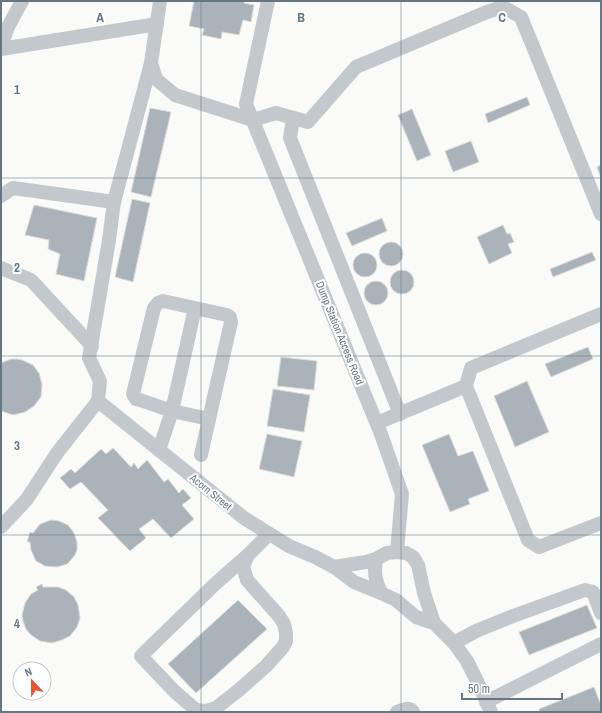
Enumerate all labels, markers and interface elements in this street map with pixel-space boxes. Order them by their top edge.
text: A [96,9,104,26]
text: B [297,9,305,26]
text: C [498,9,506,26]
text: 1 [14,81,20,98]
text: 2 [14,259,20,276]
street label: Dump Station Access Road [313,279,367,387]
text: 3 [14,437,20,454]
street label: Acorn Street [186,470,235,514]
text: 4 [14,615,20,632]
north arrow [12,661,52,701]
text: N [23,664,34,679]
scale bar [462,675,562,701]
text: 50 m [468,681,490,697]

